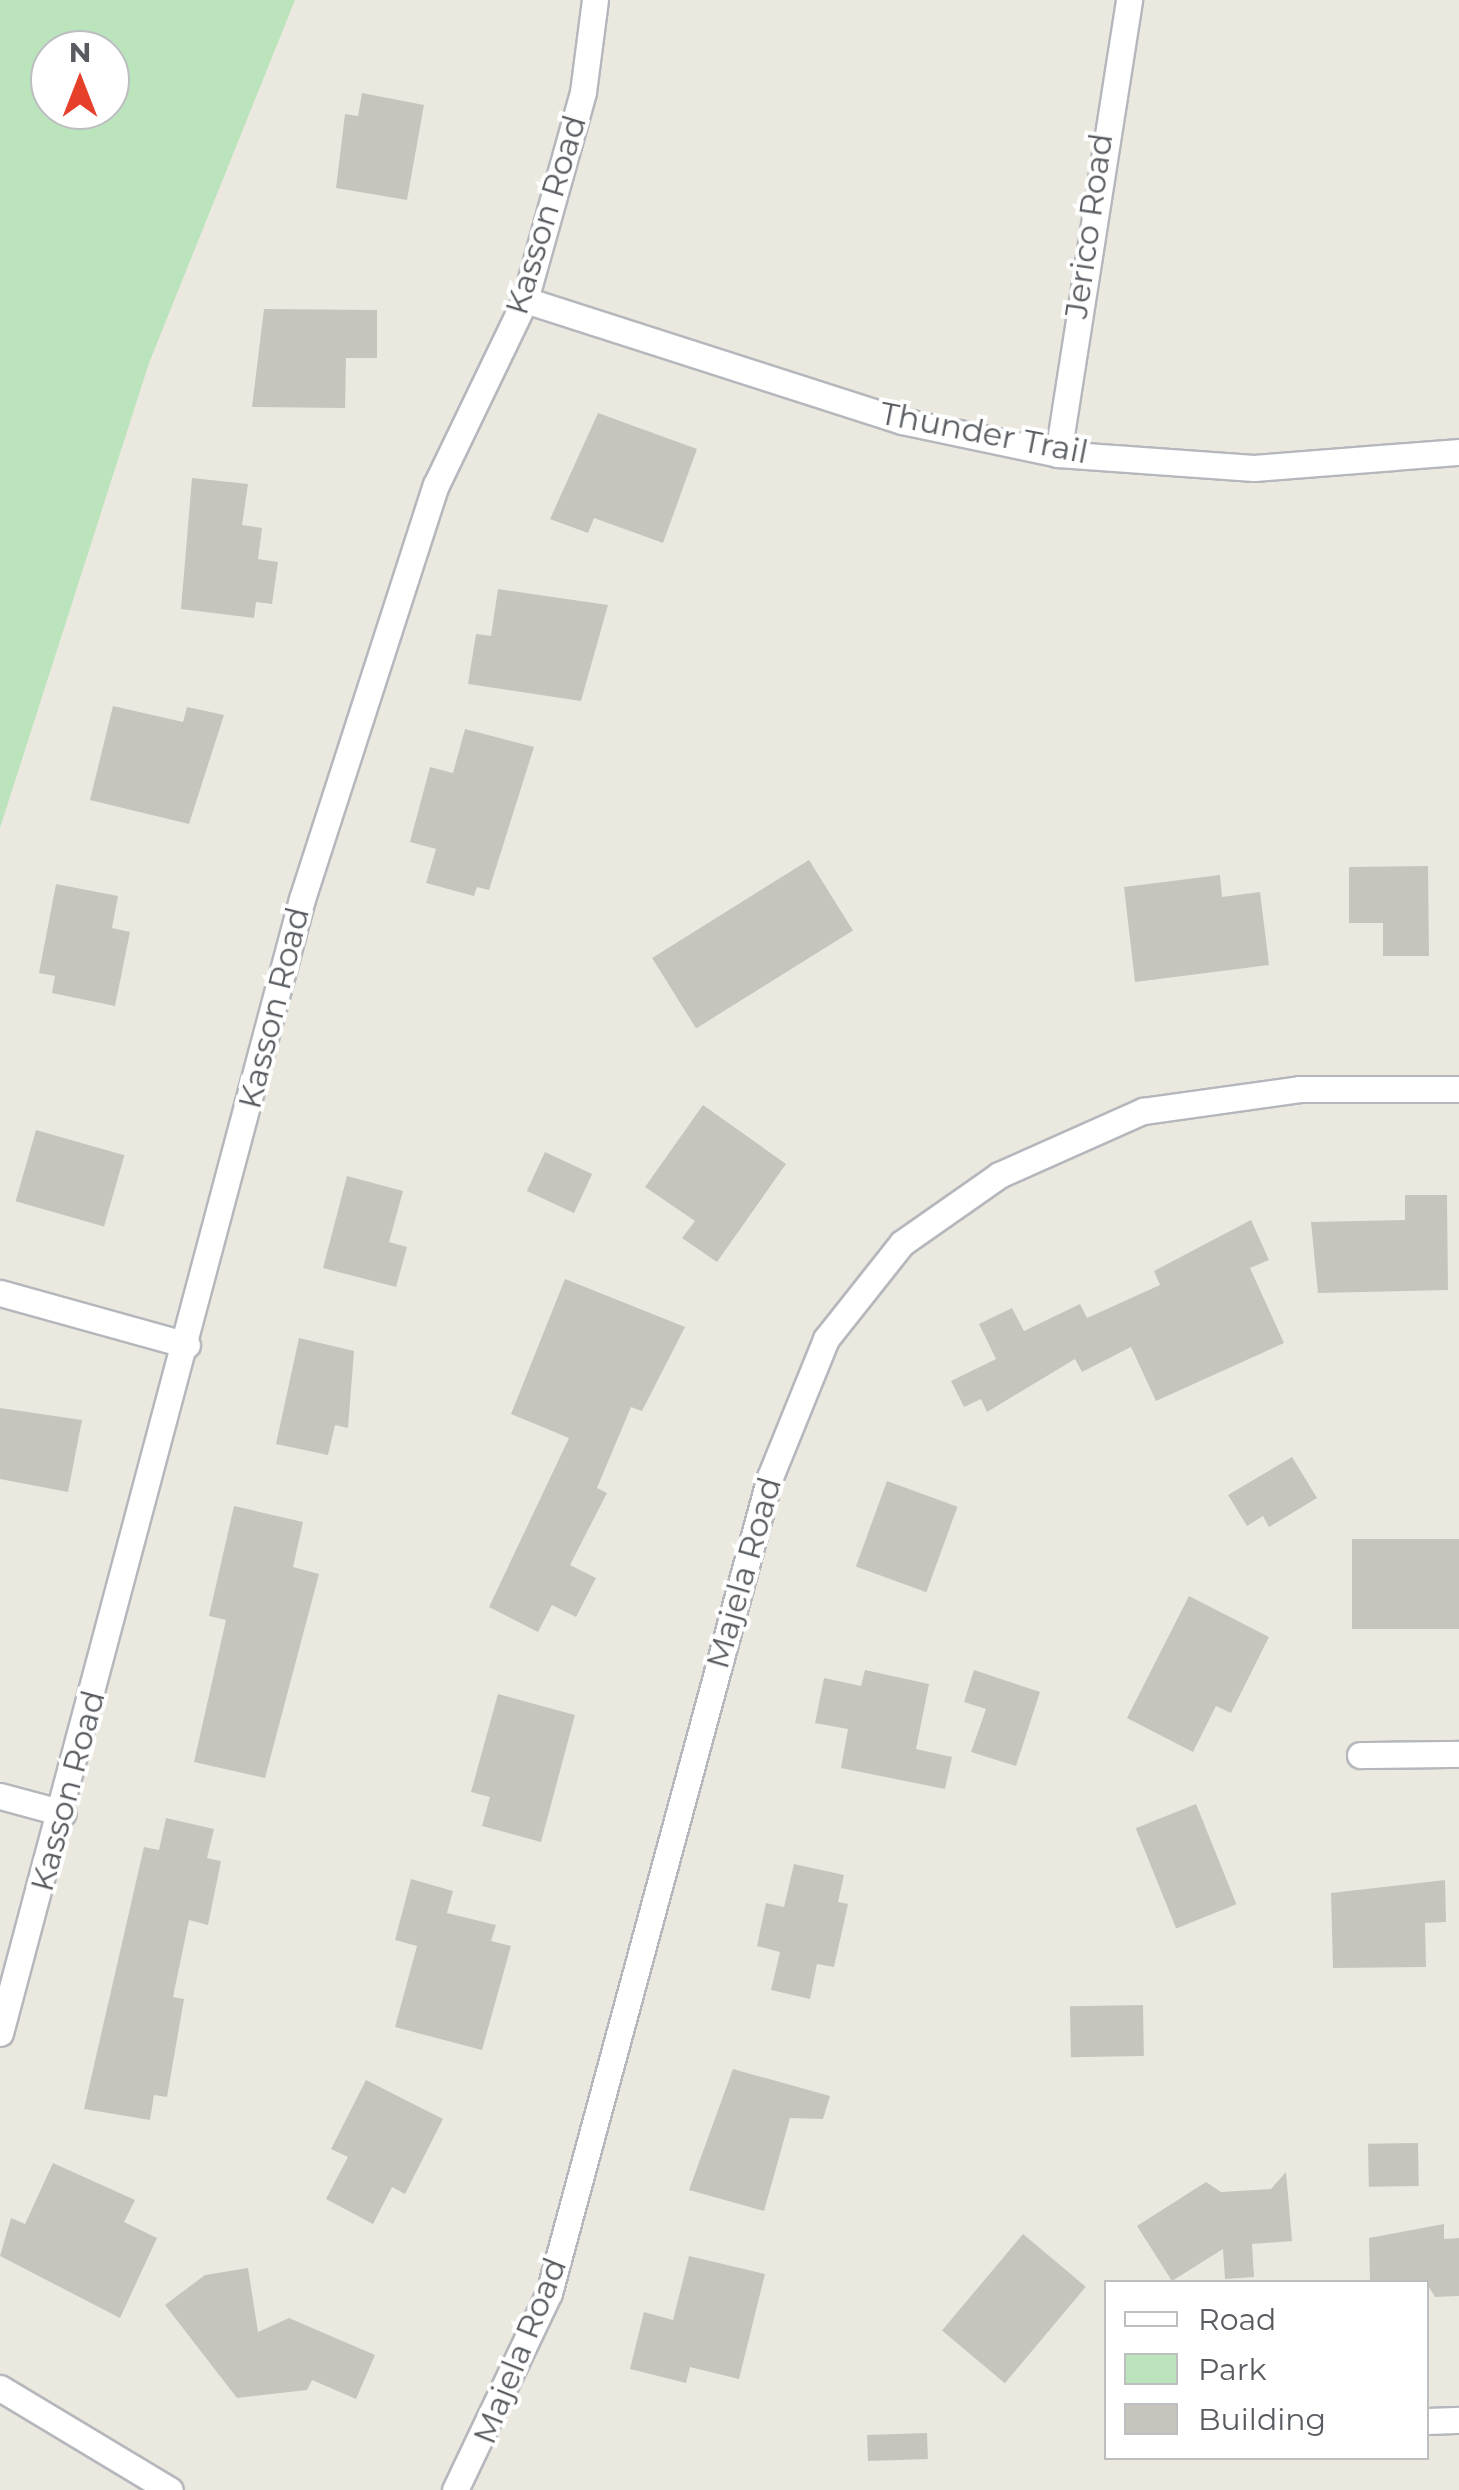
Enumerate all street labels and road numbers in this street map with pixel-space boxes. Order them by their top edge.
street label: Kasson Road [498,111,594,319]
street label: Jerico Road [1057,131,1121,321]
street label: Thunder Trail [877,394,1091,472]
street label: Kasson Road [230,903,318,1113]
street label: Majela Road [698,1473,790,1673]
street label: Kasson Road [23,1686,113,1896]
street label: Majela Road [465,2252,575,2450]

